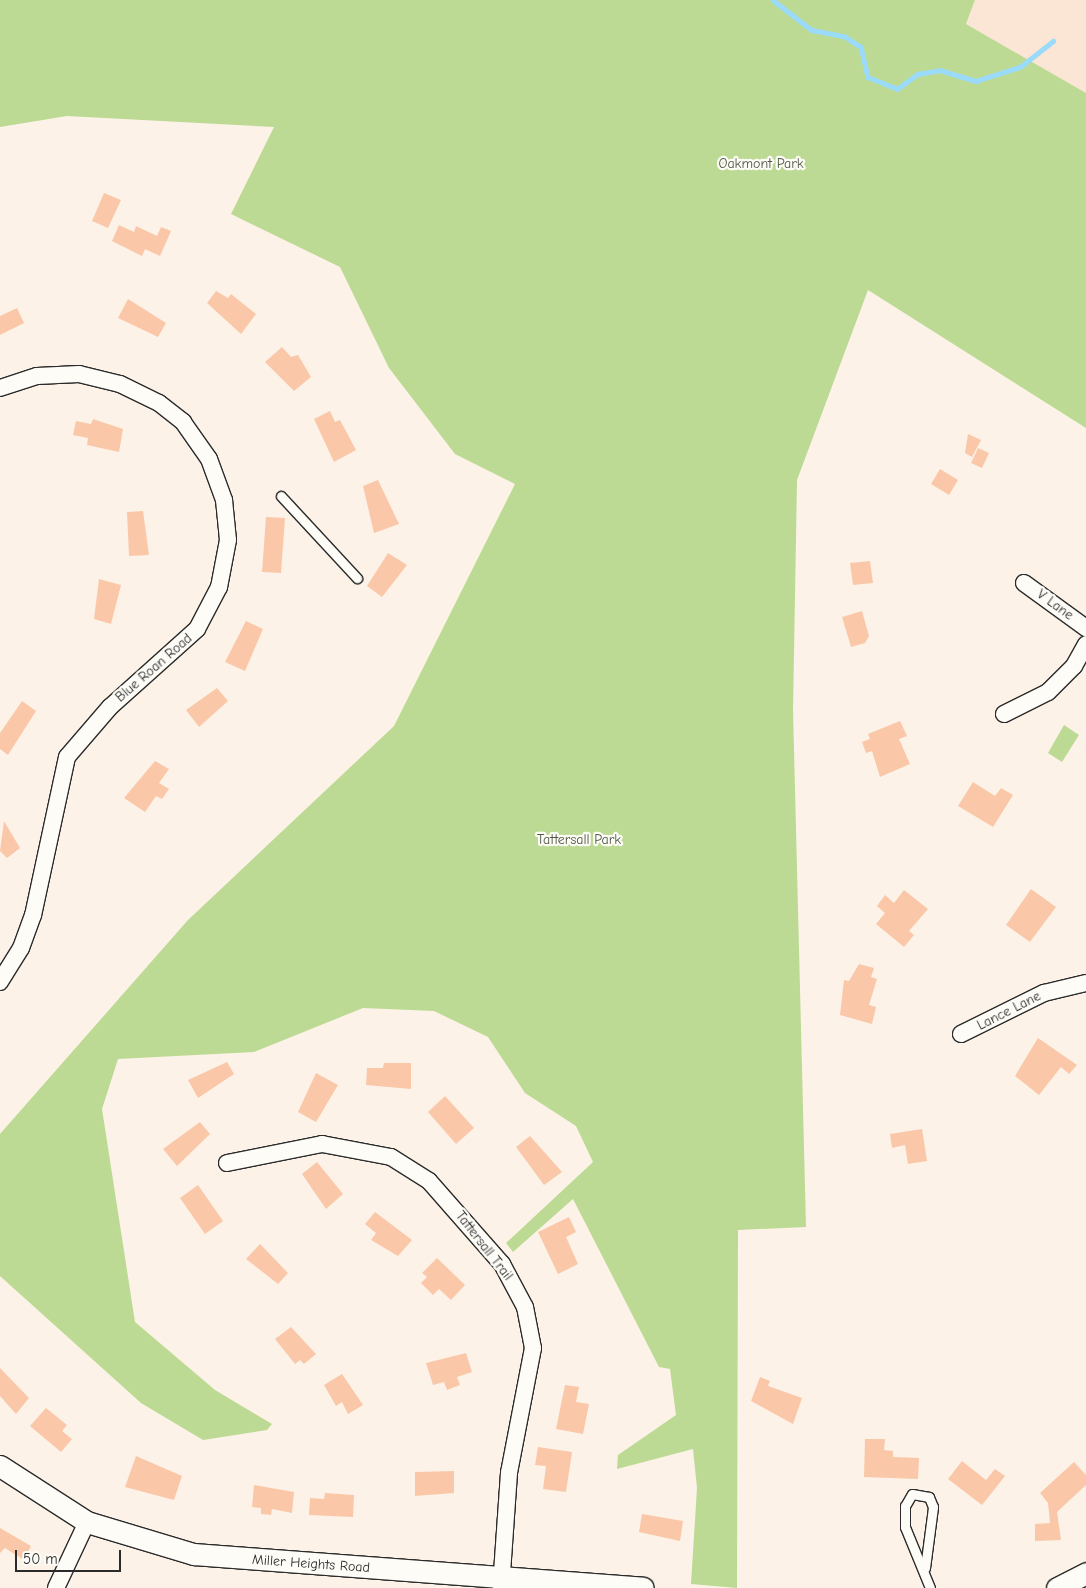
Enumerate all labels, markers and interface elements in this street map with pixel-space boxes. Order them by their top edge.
park label: Oakmont Park [718,156,804,172]
street label: V Lane [1034,586,1076,624]
street label: Blue Roan Road [112,630,196,706]
park label: Tattersall Park [537,832,621,848]
street label: Lance Lane [974,988,1044,1034]
street label: Tattersall Trail [452,1208,516,1284]
scale bar [18,1540,124,1572]
text: 50 m [23,1550,58,1568]
street label: Miller Heights Road [251,1551,371,1577]

